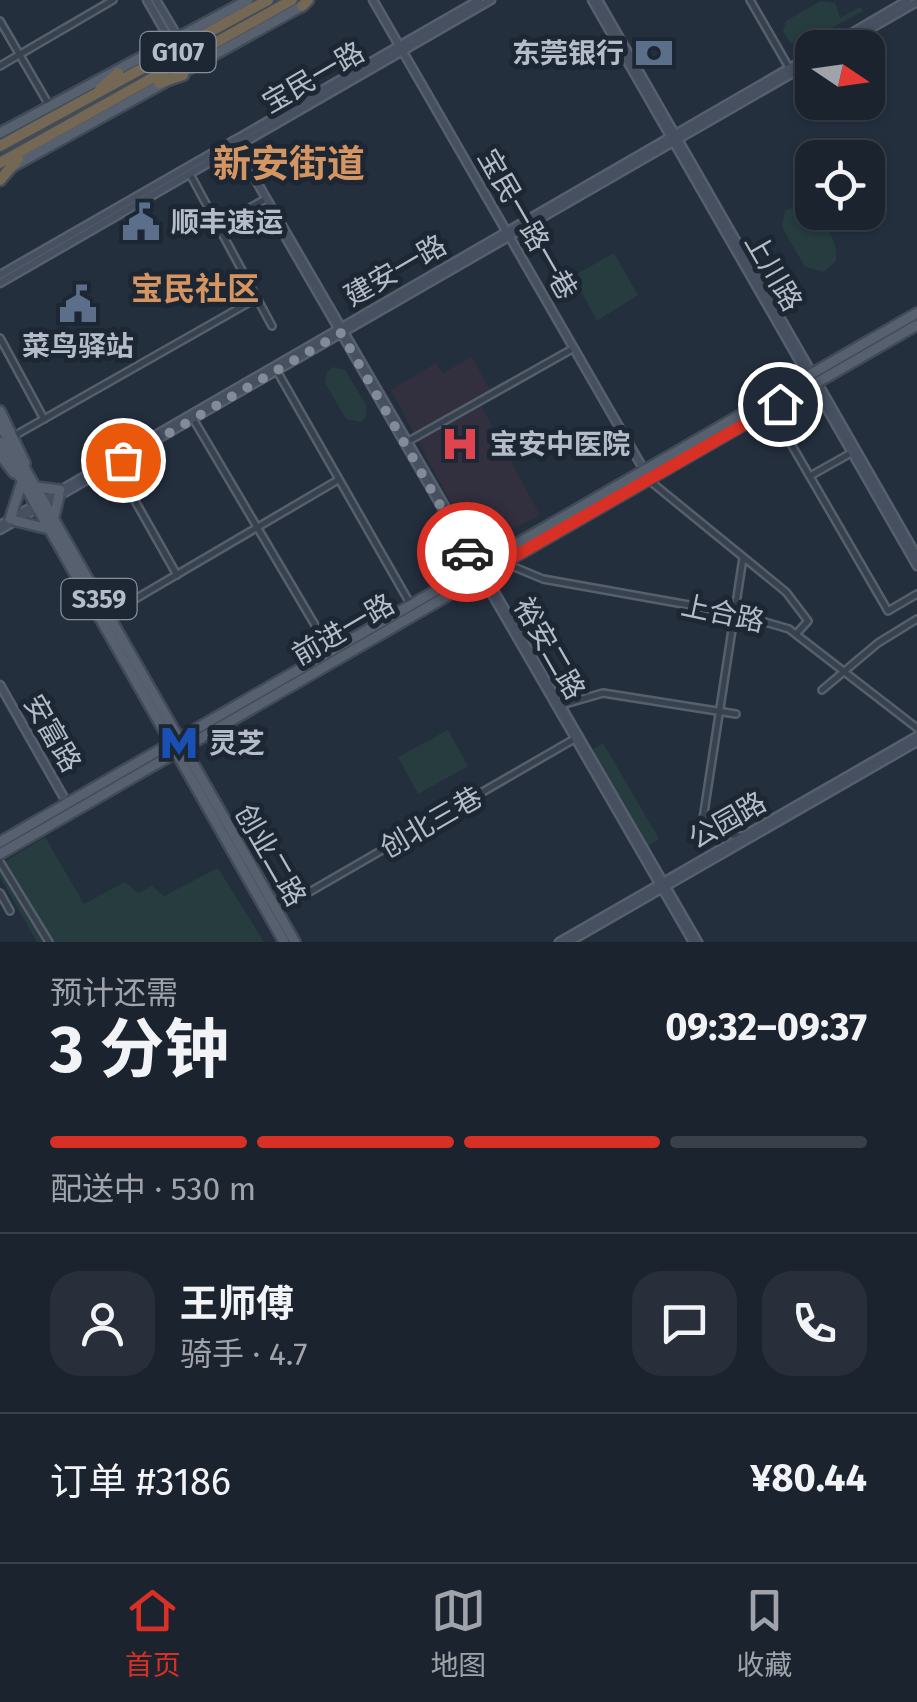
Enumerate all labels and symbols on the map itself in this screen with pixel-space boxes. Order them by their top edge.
north arrow [795,30,885,120]
road number: G107 [140,32,216,72]
bank icon: 东莞银行 [633,32,675,74]
street label: 宝民一路 [256,35,370,120]
place label: 东莞银行 [512,37,624,70]
district label: 新安街道 [213,141,365,187]
street label: 宝民一路一巷 [471,143,584,305]
public building icon: 顺丰速运 [120,201,162,243]
place label: 顺丰速运 [171,206,283,239]
street label: 建安一路 [338,228,452,313]
street label: 上川路 [738,228,809,317]
district label: 宝民社区 [131,270,259,308]
public building icon: 菜鸟驿站 [57,283,99,325]
place label: 菜鸟驿站 [22,330,134,363]
pin [738,362,823,447]
pin [81,418,166,503]
hospital icon: 宝安中医院 [439,423,481,465]
place label: 宝安中医院 [490,428,630,461]
courier [417,502,517,602]
road number: S359 [62,579,136,619]
street label: 前进一路 [286,587,400,672]
street label: 上合路 [678,589,767,638]
street label: 裕安二路 [507,591,592,705]
street label: 安富路 [17,689,88,778]
metro station icon: 灵芝 [158,722,200,764]
place label: 灵芝 [209,727,265,760]
street label: 创北三巷 [374,780,488,865]
street label: 公园路 [683,785,772,856]
street label: 创业二路 [228,798,313,912]

